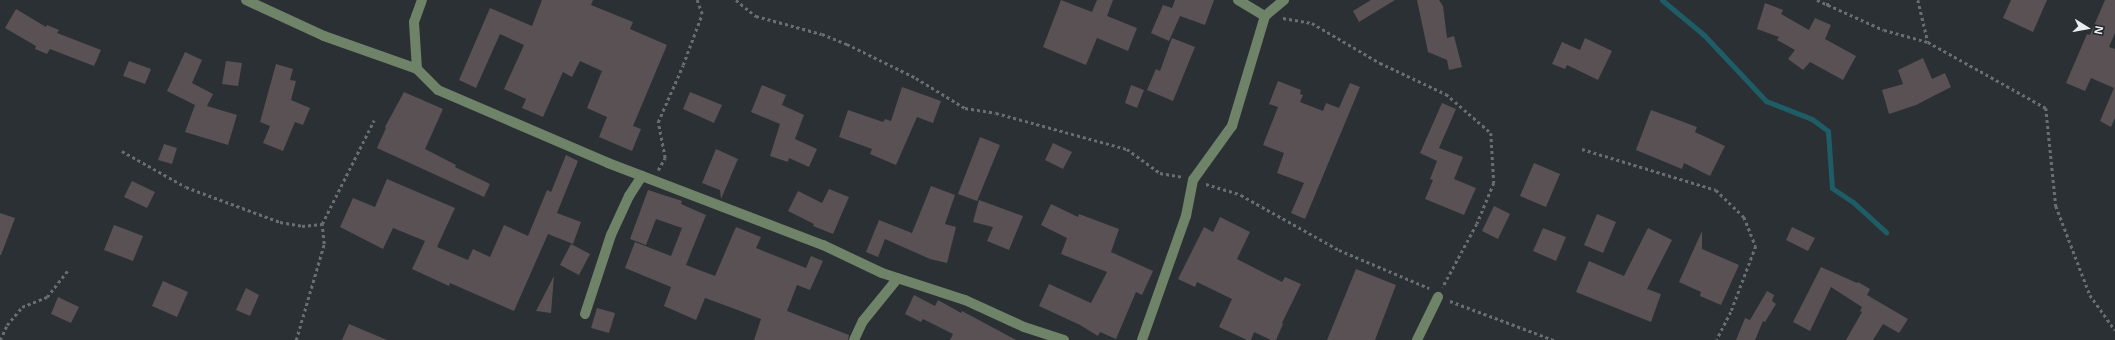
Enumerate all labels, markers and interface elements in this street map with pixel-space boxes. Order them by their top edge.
north arrow [2067,8,2107,48]
text: N [2091,25,2107,36]

